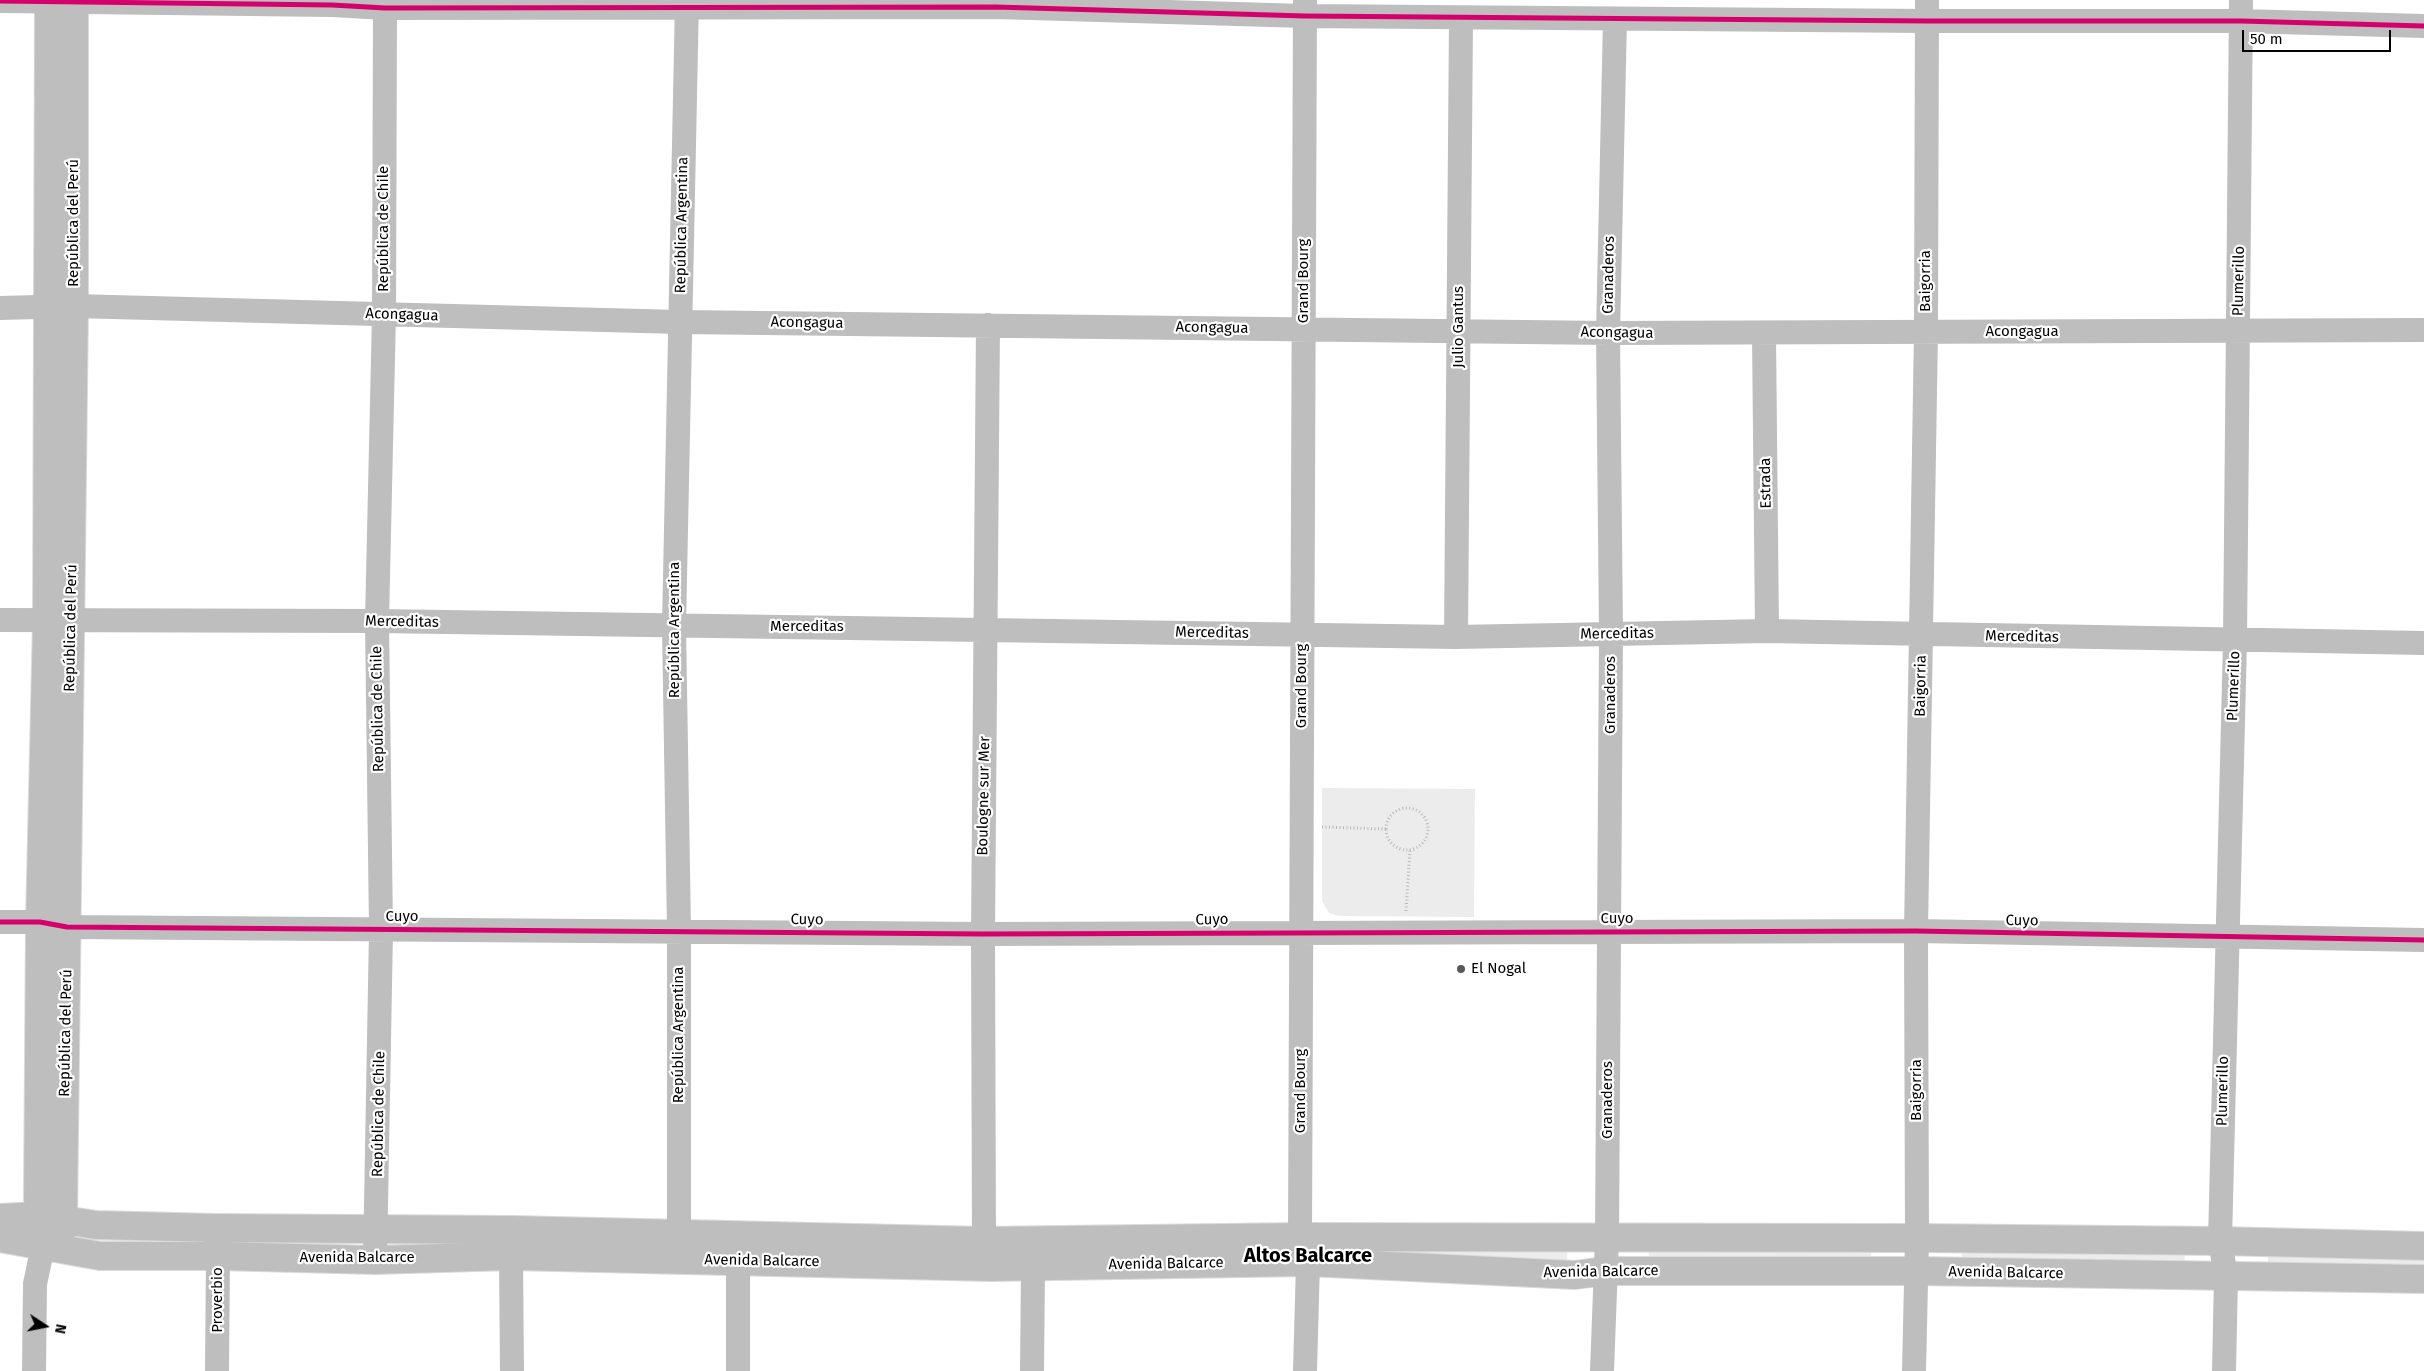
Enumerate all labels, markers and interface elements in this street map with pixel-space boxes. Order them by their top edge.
scale bar [2244,20,2393,52]
text: 50 m [2250,30,2283,48]
street label: República Argentina [672,157,692,293]
street label: República del Perú [65,159,83,287]
street label: República de Chile [375,166,393,292]
street label: Granaderos [1599,236,1619,314]
street label: Grand Bourg [1295,239,1313,323]
street label: Plumerillo [2229,246,2249,316]
street label: Baigorria [1917,250,1935,312]
street label: Julio Gantus [1450,286,1468,368]
street label: Acongagua [365,305,439,325]
street label: Acongagua [770,313,844,333]
street label: Acongagua [1175,318,1249,338]
street label: Acongagua [1580,323,1654,343]
street label: Acongagua [1985,323,2059,341]
street label: Estrada [1757,457,1775,509]
street label: República Argentina [666,562,684,698]
street label: República del Perú [61,564,81,692]
street label: Merceditas [365,612,439,632]
street label: Merceditas [770,618,844,636]
street label: Merceditas [1175,623,1249,643]
street label: Merceditas [1580,624,1654,644]
street label: Merceditas [1985,627,2059,647]
street label: Grand Bourg [1293,644,1311,728]
street label: República de Chile [368,646,388,772]
street label: Plumerillo [2224,651,2244,721]
street label: Baigorria [1911,655,1931,717]
street label: Granaderos [1602,656,1620,734]
street label: Boulogne sur Mer [974,736,994,856]
street label: Cuyo [386,908,418,926]
street label: Cuyo [1601,910,1633,928]
street label: Cuyo [790,911,824,929]
street label: Cuyo [1195,911,1229,929]
street label: Cuyo [2005,912,2039,930]
place label: El Nogal [1471,960,1526,978]
marker: El Nogal [1455,963,1467,975]
street label: República Argentina [670,967,688,1103]
street label: República del Perú [56,969,76,1097]
street label: Grand Bourg [1292,1049,1310,1133]
street label: República de Chile [369,1051,389,1177]
street label: Plumerillo [2213,1056,2233,1126]
street label: Baigorria [1908,1059,1926,1121]
street label: Granaderos [1599,1061,1617,1139]
district label: Altos Balcarce [1244,1244,1372,1268]
street label: Avenida Balcarce [299,1249,415,1267]
street label: Avenida Balcarce [704,1251,820,1271]
street label: Avenida Balcarce [1108,1254,1224,1274]
street label: Avenida Balcarce [1543,1262,1659,1282]
street label: Avenida Balcarce [1948,1263,2064,1283]
street label: Proverbio [209,1267,227,1333]
north arrow [20,1301,70,1351]
text: N [51,1323,69,1335]

